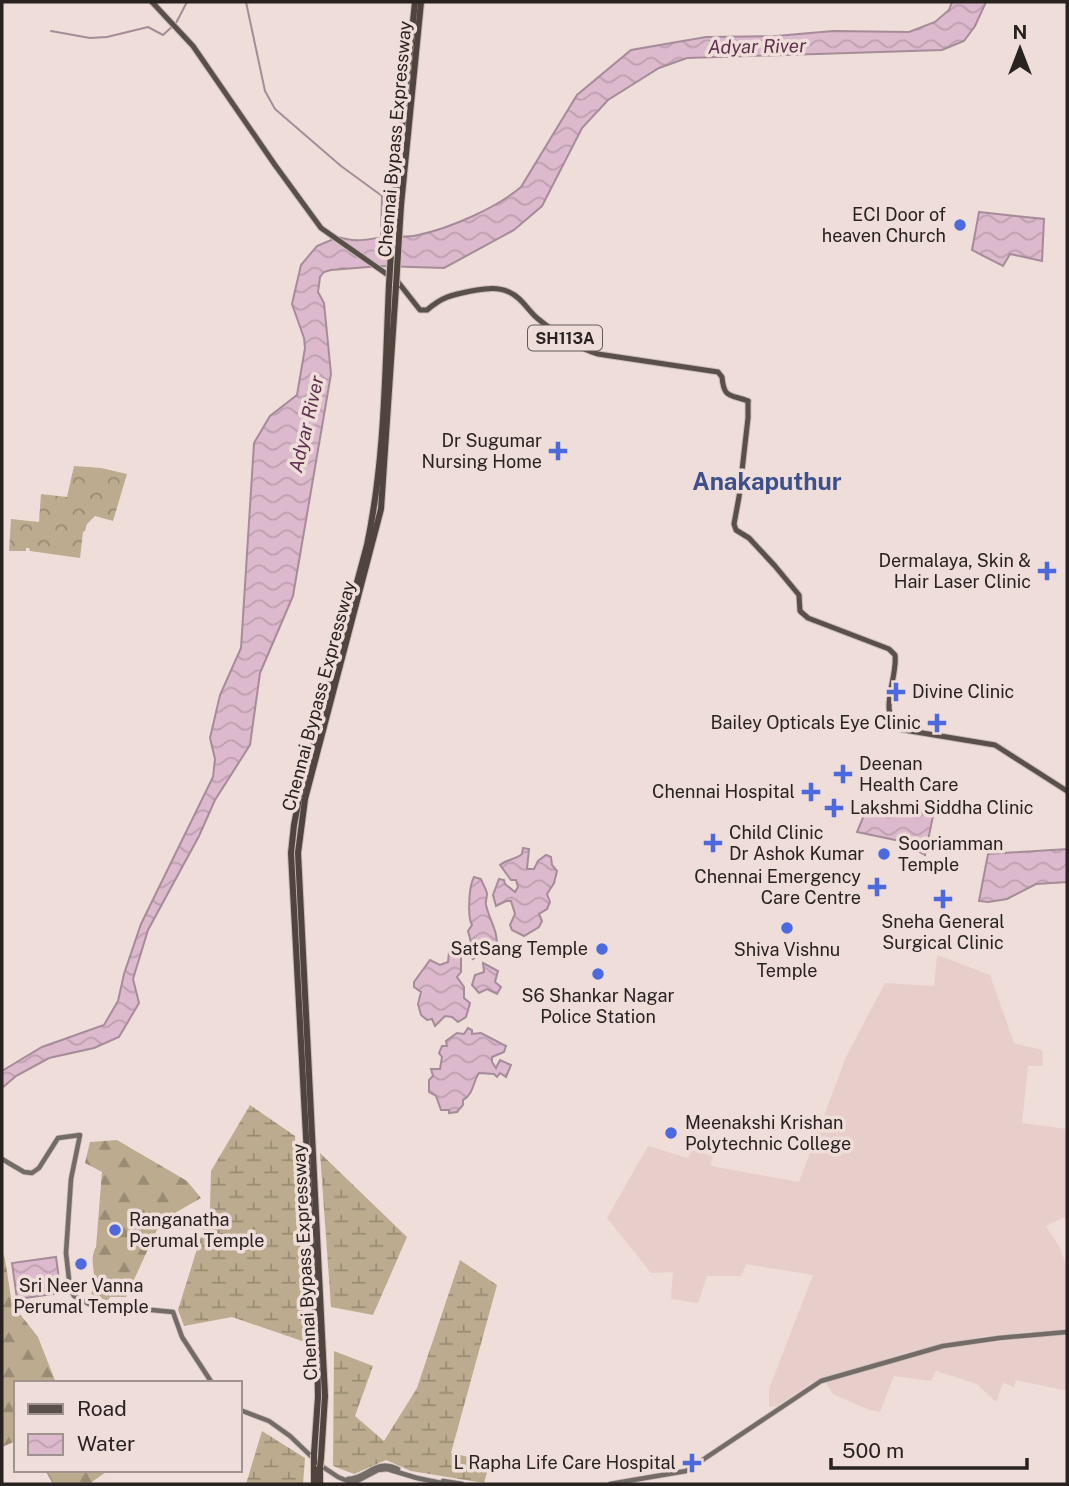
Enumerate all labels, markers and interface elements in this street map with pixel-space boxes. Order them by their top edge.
north arrow [985,14,1055,84]
street label: Chennai Bypass Expressway [374,19,415,258]
text: N [1013,21,1027,43]
water label: Adyar River [708,34,807,58]
place label: ECI Door of heaven Church [822,204,946,246]
marker: ECI Door of heaven Church [952,217,968,233]
road number: SH113A [528,326,602,350]
water label: Adyar River [284,373,328,474]
place label: Dr Sugumar Nursing Home [422,430,542,472]
marker: Dr Sugumar Nursing Home [548,441,568,461]
district label: Anakaputhur [692,467,842,495]
place label: Dermalaya, Skin & Hair Laser Clinic [879,550,1031,592]
marker: Dermalaya, Skin & Hair Laser Clinic [1037,561,1057,581]
street label: Chennai Bypass Expressway [278,578,359,813]
place label: Divine Clinic [912,681,1014,702]
marker: Divine Clinic [886,682,906,702]
place label: Bailey Opticals Eye Clinic [711,712,921,733]
marker: Bailey Opticals Eye Clinic [927,713,947,733]
place label: Deenan Health Care [859,753,959,795]
marker: Deenan Health Care [833,764,853,784]
place label: Chennai Hospital [652,781,795,802]
marker: Chennai Hospital [801,782,821,802]
place label: Lakshmi Siddha Clinic [850,797,1034,818]
marker: Lakshmi Siddha Clinic [824,798,844,818]
place label: Child Clinic Dr Ashok Kumar [729,822,864,864]
marker: Child Clinic Dr Ashok Kumar [703,833,723,853]
place label: Sooriamman Temple [898,833,1003,875]
marker: Sooriamman Temple [876,846,892,862]
place label: Chennai Emergency Care Centre [694,866,861,908]
marker: Chennai Emergency Care Centre [867,877,887,897]
marker: Sneha General Surgical Clinic [933,889,953,909]
place label: Sneha General Surgical Clinic [881,911,1005,953]
marker: Shiva Vishnu Temple [779,920,795,936]
place label: SatSang Temple [450,938,588,959]
place label: Shiva Vishnu Temple [734,939,840,981]
marker: SatSang Temple [594,941,610,957]
marker: S6 Shankar Nagar Police Station [590,966,606,982]
place label: S6 Shankar Nagar Police Station [521,985,675,1027]
place label: Meenakshi Krishan Polytechnic College [685,1112,851,1154]
marker: Meenakshi Krishan Polytechnic College [663,1125,679,1141]
street label: Chennai Bypass Expressway [288,1143,321,1381]
place label: Ranganatha Perumal Temple [129,1209,265,1251]
marker: Ranganatha Perumal Temple [107,1222,123,1238]
marker: Sri Neer Vanna Perumal Temple [73,1256,89,1272]
place label: Sri Neer Vanna Perumal Temple [13,1275,149,1317]
legend [14,1381,242,1472]
text: Road [77,1396,127,1421]
scale bar [831,1426,1027,1470]
text: Water [77,1431,135,1456]
text: 500 m [842,1438,904,1463]
place label: L Rapha Life Care Hospital [454,1452,676,1473]
marker: L Rapha Life Care Hospital [682,1453,702,1473]

